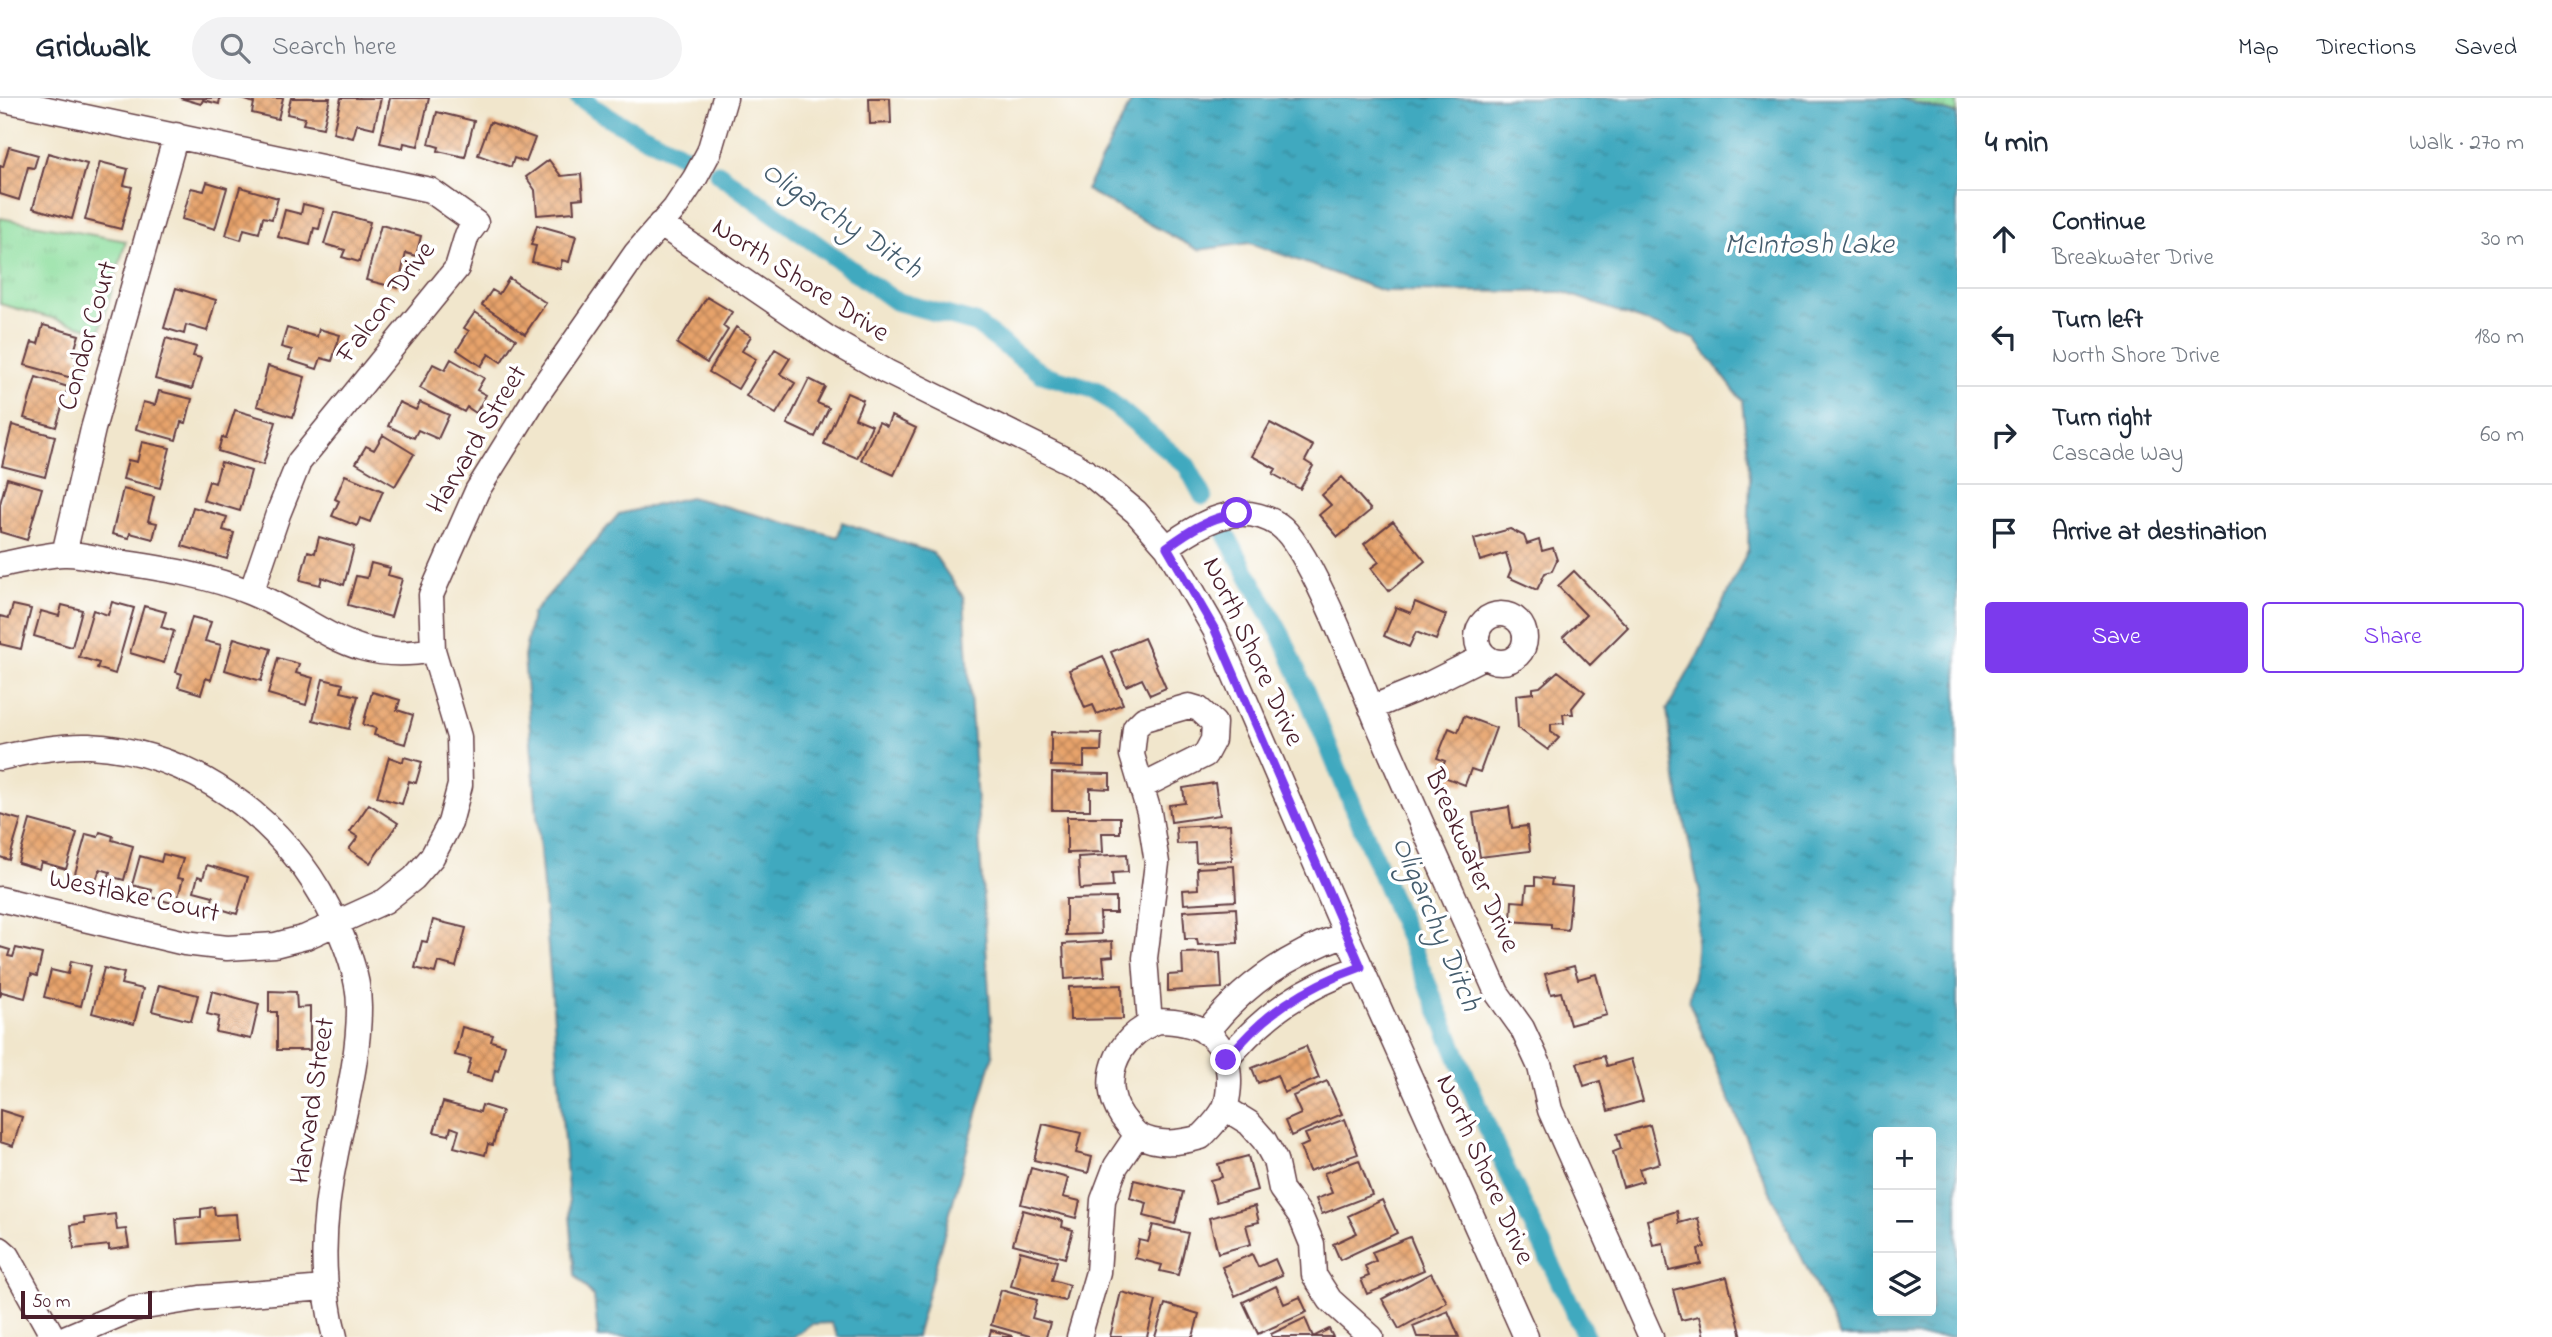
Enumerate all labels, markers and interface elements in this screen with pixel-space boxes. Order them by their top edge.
search box [192,17,682,80]
text: Gridwalk [35,24,150,72]
icon: search [216,29,254,67]
text: Search here [272,29,396,67]
text: Map [2238,31,2279,66]
text: Directions [2317,31,2416,66]
text: Saved [2454,31,2517,66]
text: 4 min [1985,122,2048,166]
text: Walk · 270 m [2409,127,2524,160]
water label: Oligarchy Ditch [752,151,931,292]
text: Continue [2052,204,2145,242]
street label: North Shore Drive [703,208,897,354]
icon: ahead [1985,220,2023,258]
text: 30 m [2481,223,2524,256]
water label: McIntosh Lake [1724,224,1896,268]
street label: Falcon Drive [327,233,447,374]
text: Breakwater Drive [2052,242,2214,275]
street label: Condor Court [48,256,130,416]
text: Turn left [2052,302,2143,340]
icon: left [1985,318,2023,356]
text: 180 m [2475,321,2524,354]
text: North Shore Drive [2052,340,2220,373]
street label: Harvard Street [417,357,539,523]
text: Turn right [2052,400,2152,438]
icon: right [1985,416,2023,454]
text: 60 m [2480,419,2524,452]
text: Cascade Way [2052,438,2183,471]
route start [1221,497,1252,528]
icon: arrive [1985,514,2023,552]
text: Arrive at destination [2052,514,2267,552]
street label: North Shore Drive [1190,551,1314,754]
button: Save [1985,602,2248,673]
button: Share [2262,602,2524,673]
street label: Breakwater Drive [1412,762,1530,960]
water label: Oligarchy Ditch [1378,830,1492,1019]
street label: Westlake Court [45,859,223,935]
street label: Harvard Street [281,1015,347,1187]
route end [1210,1044,1241,1075]
street label: North Shore Drive [1424,1068,1544,1272]
map controls [1873,1127,1936,1316]
button: + [1873,1127,1936,1190]
button: − [1873,1190,1936,1253]
button: layers [1873,1253,1936,1316]
scale bar [21,1288,152,1320]
text: 50 m [32,1289,71,1316]

